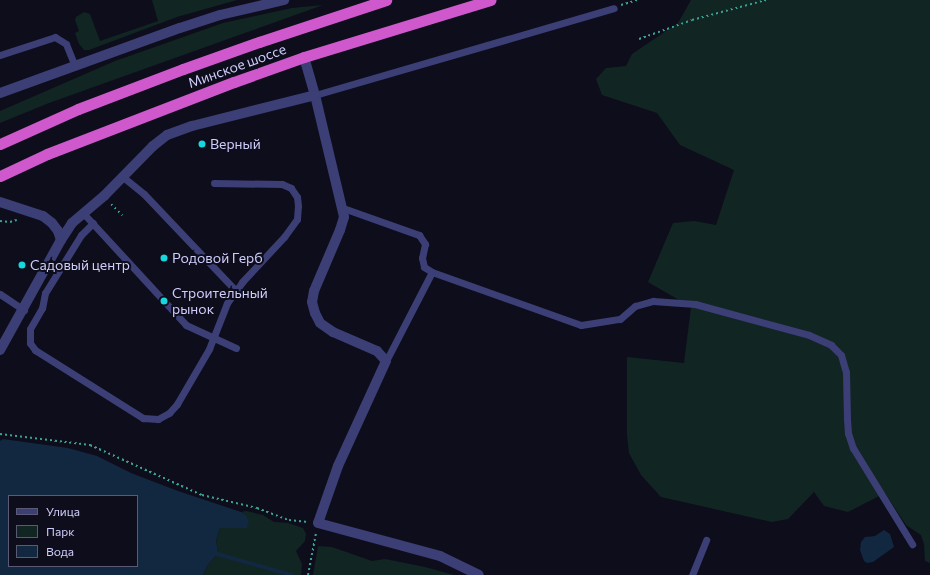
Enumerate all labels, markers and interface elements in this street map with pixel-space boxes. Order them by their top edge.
street label: Минское шоссе [186,40,288,92]
place label: Верный [210,136,261,152]
marker: Верный [197,139,207,149]
place label: Родовой Герб [172,250,263,266]
marker: Родовой Герб [159,253,169,263]
place label: Садовый центр [30,257,130,273]
marker: Садовый центр [17,260,27,270]
place label: Строительный рынок [172,285,268,318]
marker: Строительный рынок [159,296,169,306]
legend [8,495,138,567]
text: Улица [46,504,80,518]
text: Парк [46,524,75,538]
text: Вода [46,544,74,558]

